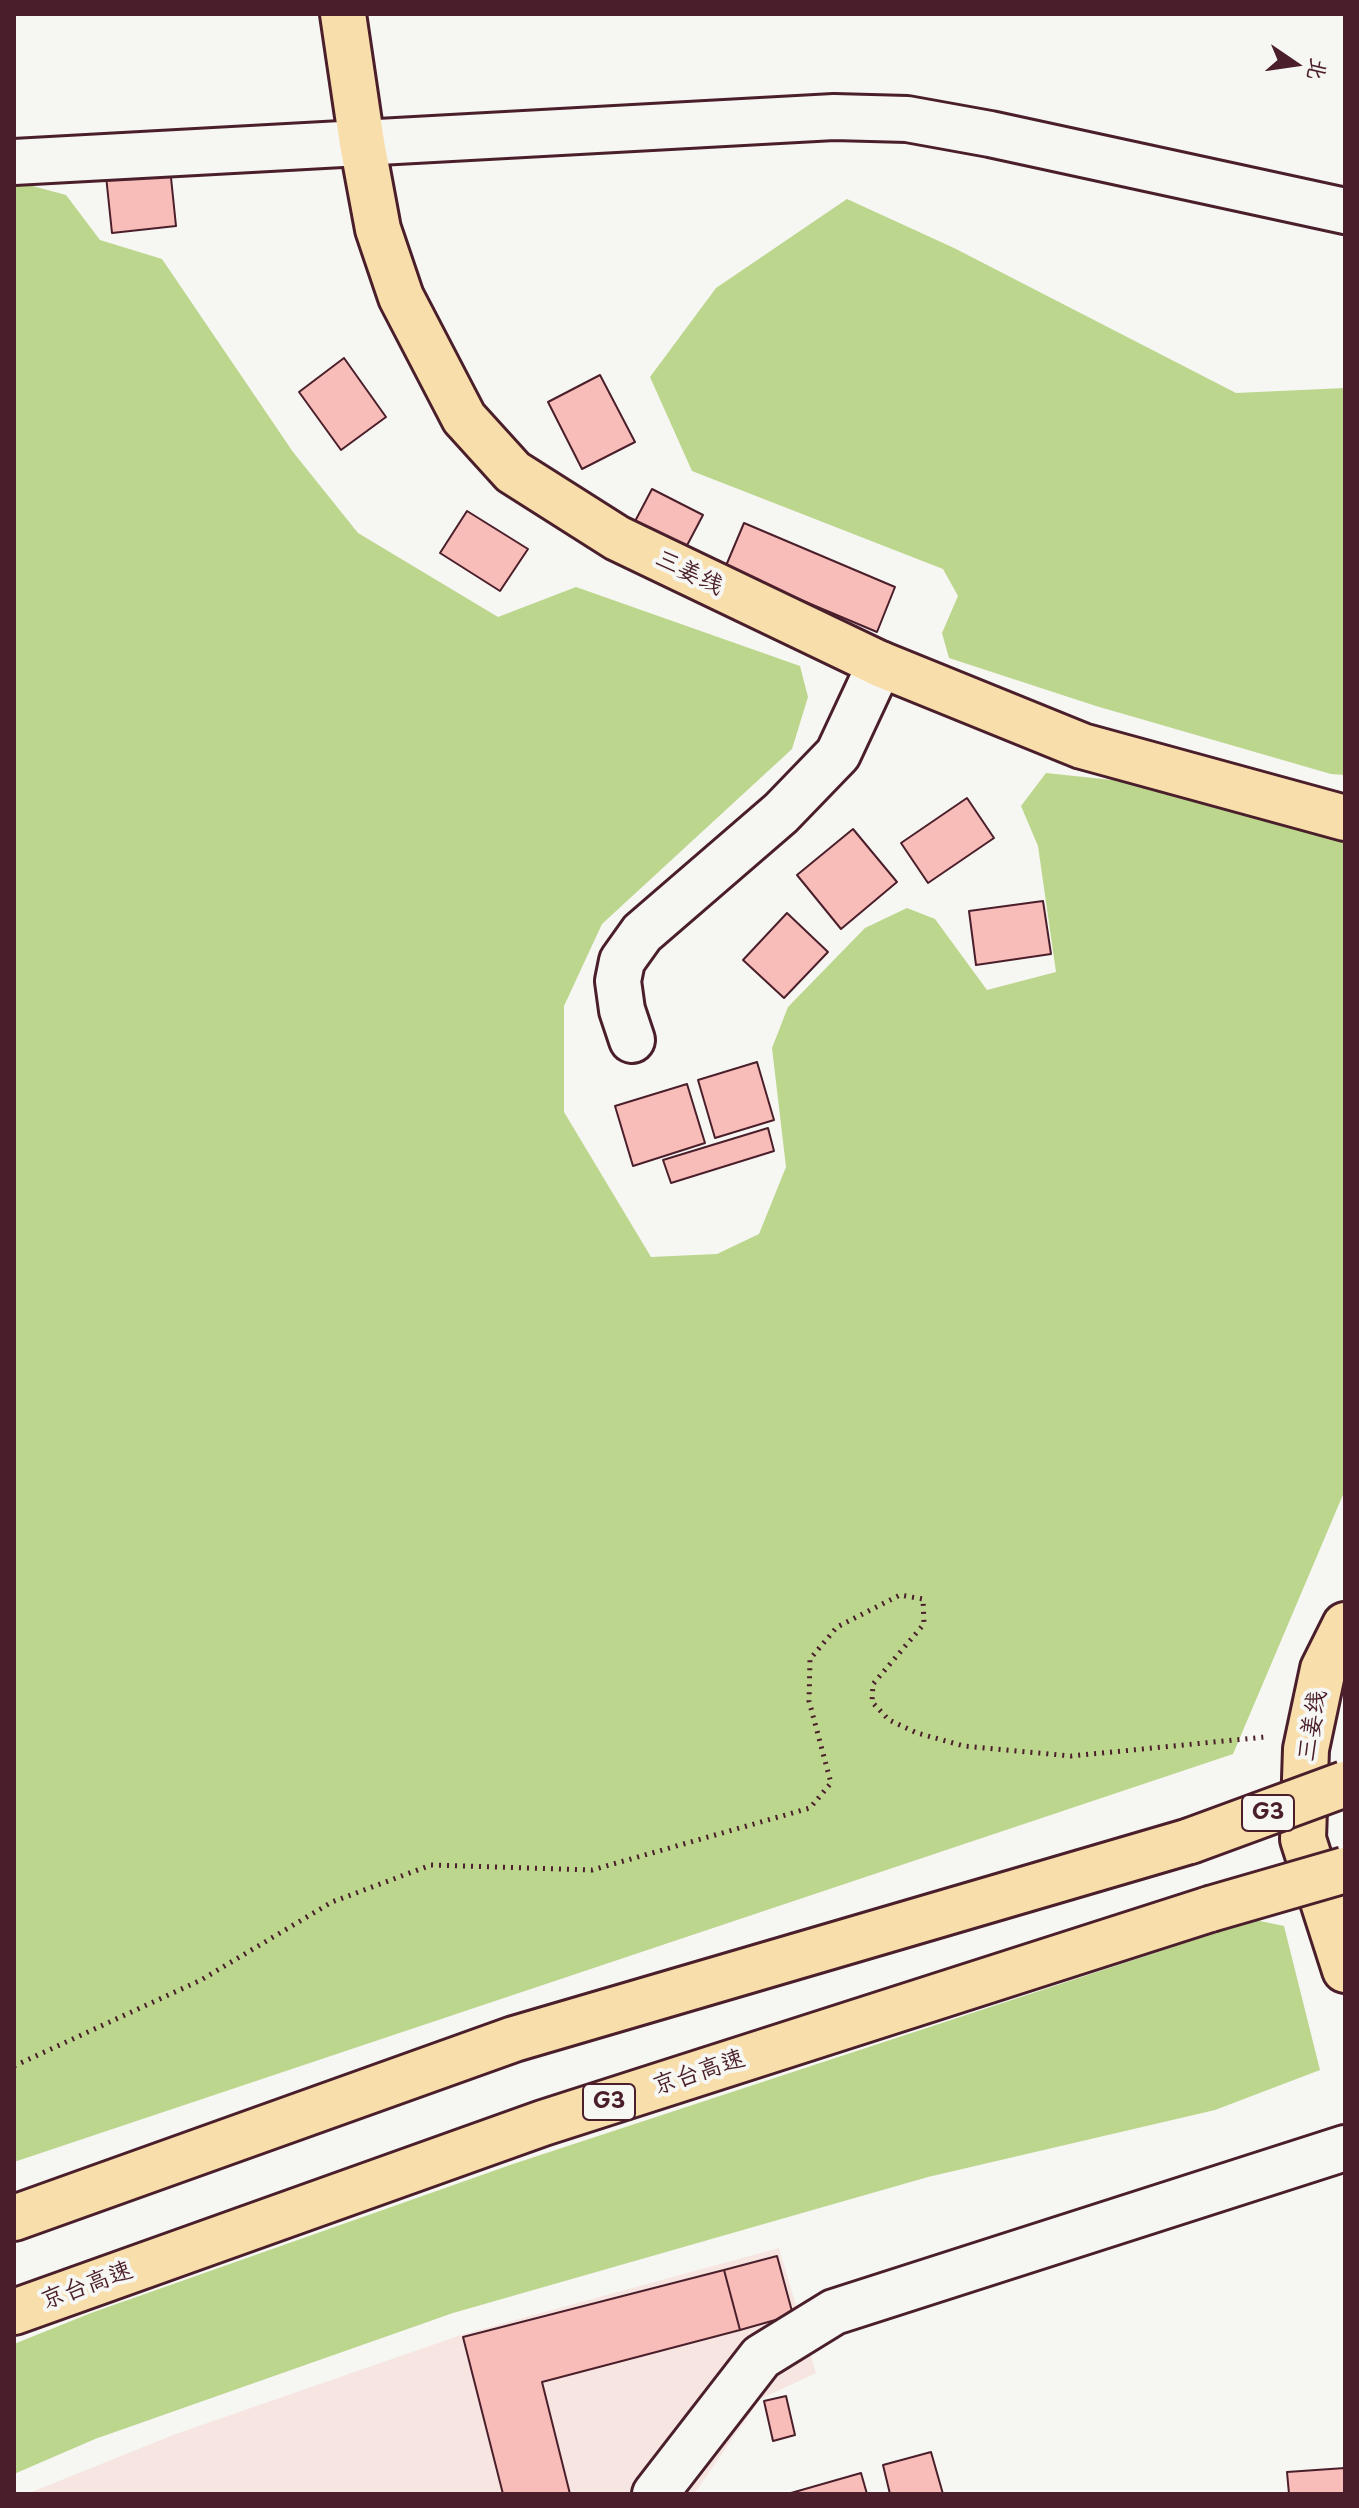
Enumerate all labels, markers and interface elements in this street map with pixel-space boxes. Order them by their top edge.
north arrow [1255,24,1335,104]
text: 北 [1300,55,1337,84]
street label: 三姜线 [650,544,728,602]
street label: 三姜线 [1293,1688,1333,1764]
road number: G3 [1242,1795,1294,1831]
street label: 京台高速 [649,2044,749,2102]
road number: G3 [583,2084,635,2120]
street label: 京台高速 [37,2256,137,2316]

